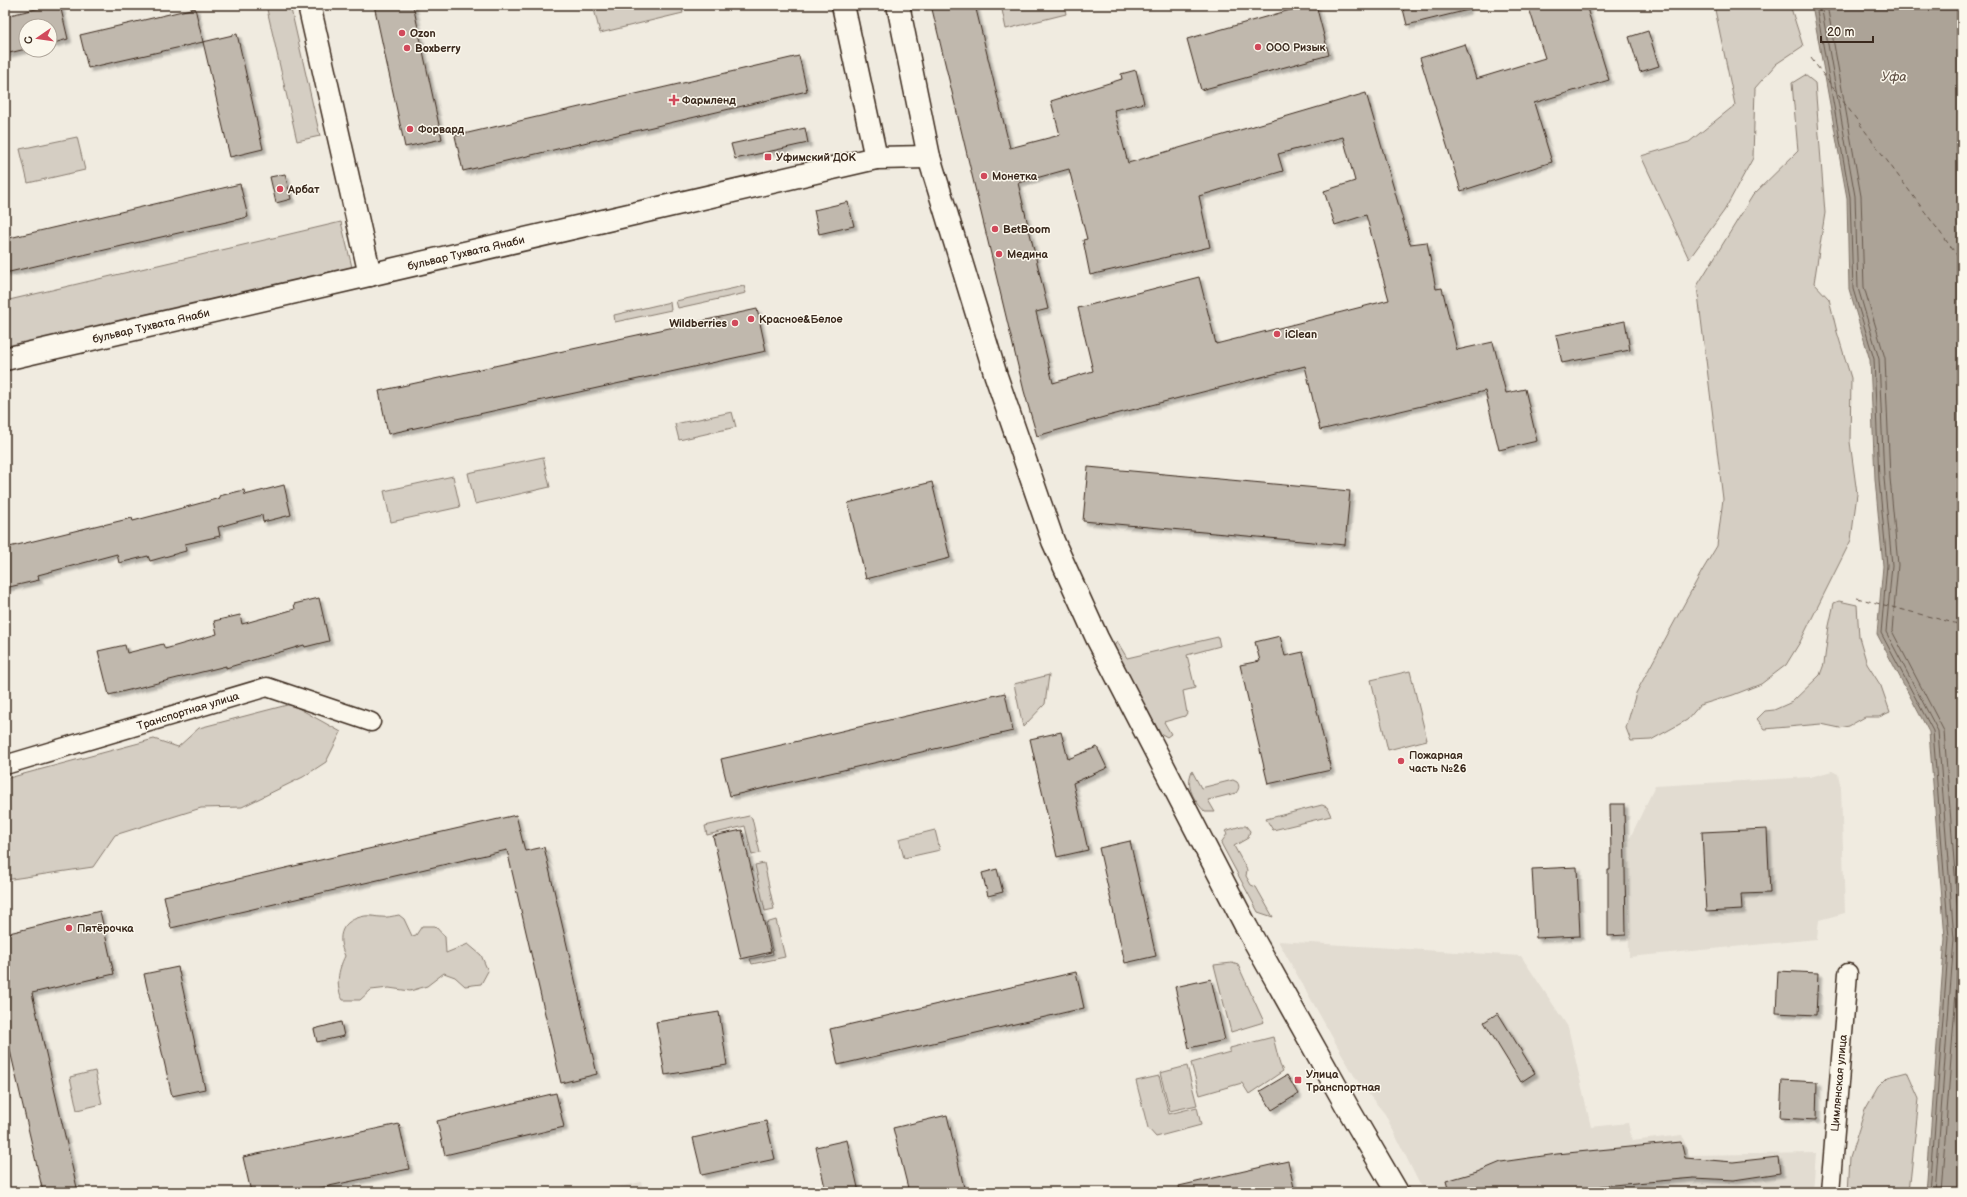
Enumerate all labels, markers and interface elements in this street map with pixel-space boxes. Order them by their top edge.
north arrow [18,18,58,58]
scale bar [1821,18,1873,44]
text: 20 m [1827,25,1854,40]
place label: Ozon [410,27,436,40]
marker: Ozon [397,28,407,38]
text: С [21,35,36,45]
place label: ООО Ризык [1266,41,1326,54]
place label: Boxberry [415,42,461,55]
marker: ООО Ризык [1253,42,1263,52]
marker: Boxberry [402,43,412,53]
water label: Уфа [1882,70,1906,85]
place label: Фармленд [682,94,736,107]
marker: Фармленд [669,95,679,105]
place label: Форвард [418,123,465,136]
marker: Форвард [405,124,415,134]
place label: Уфимский ДОК [776,151,857,164]
marker: Уфимский ДОК [763,152,773,162]
place label: Монетка [992,170,1038,183]
marker: Монетка [979,171,989,181]
place label: Арбат [287,183,320,196]
marker: Арбат [275,184,285,194]
place label: BetBoom [1003,223,1050,236]
marker: BetBoom [990,224,1000,234]
street label: бульвар Тухвата Янаби [406,233,526,273]
place label: Медина [1007,248,1048,261]
marker: Медина [994,249,1004,259]
street label: бульвар Тухвата Янаби [91,306,211,346]
place label: Красное&Белое [759,313,843,326]
marker: Красное&Белое [746,314,756,324]
place label: Wildberries [669,317,728,330]
marker: Wildberries [730,318,740,328]
place label: iClean [1285,328,1317,341]
marker: iClean [1272,329,1282,339]
street label: Транспортная улица [135,689,241,733]
place label: Пожарная часть №26 [1409,749,1467,775]
marker: Пожарная часть №26 [1396,756,1406,766]
place label: Пятёрочка [77,922,134,935]
marker: Пятёрочка [64,923,74,933]
street label: Цимлянская улица [1828,1033,1850,1132]
place label: Улица Транспортная [1306,1068,1380,1094]
marker: Улица Транспортная [1293,1075,1303,1085]

